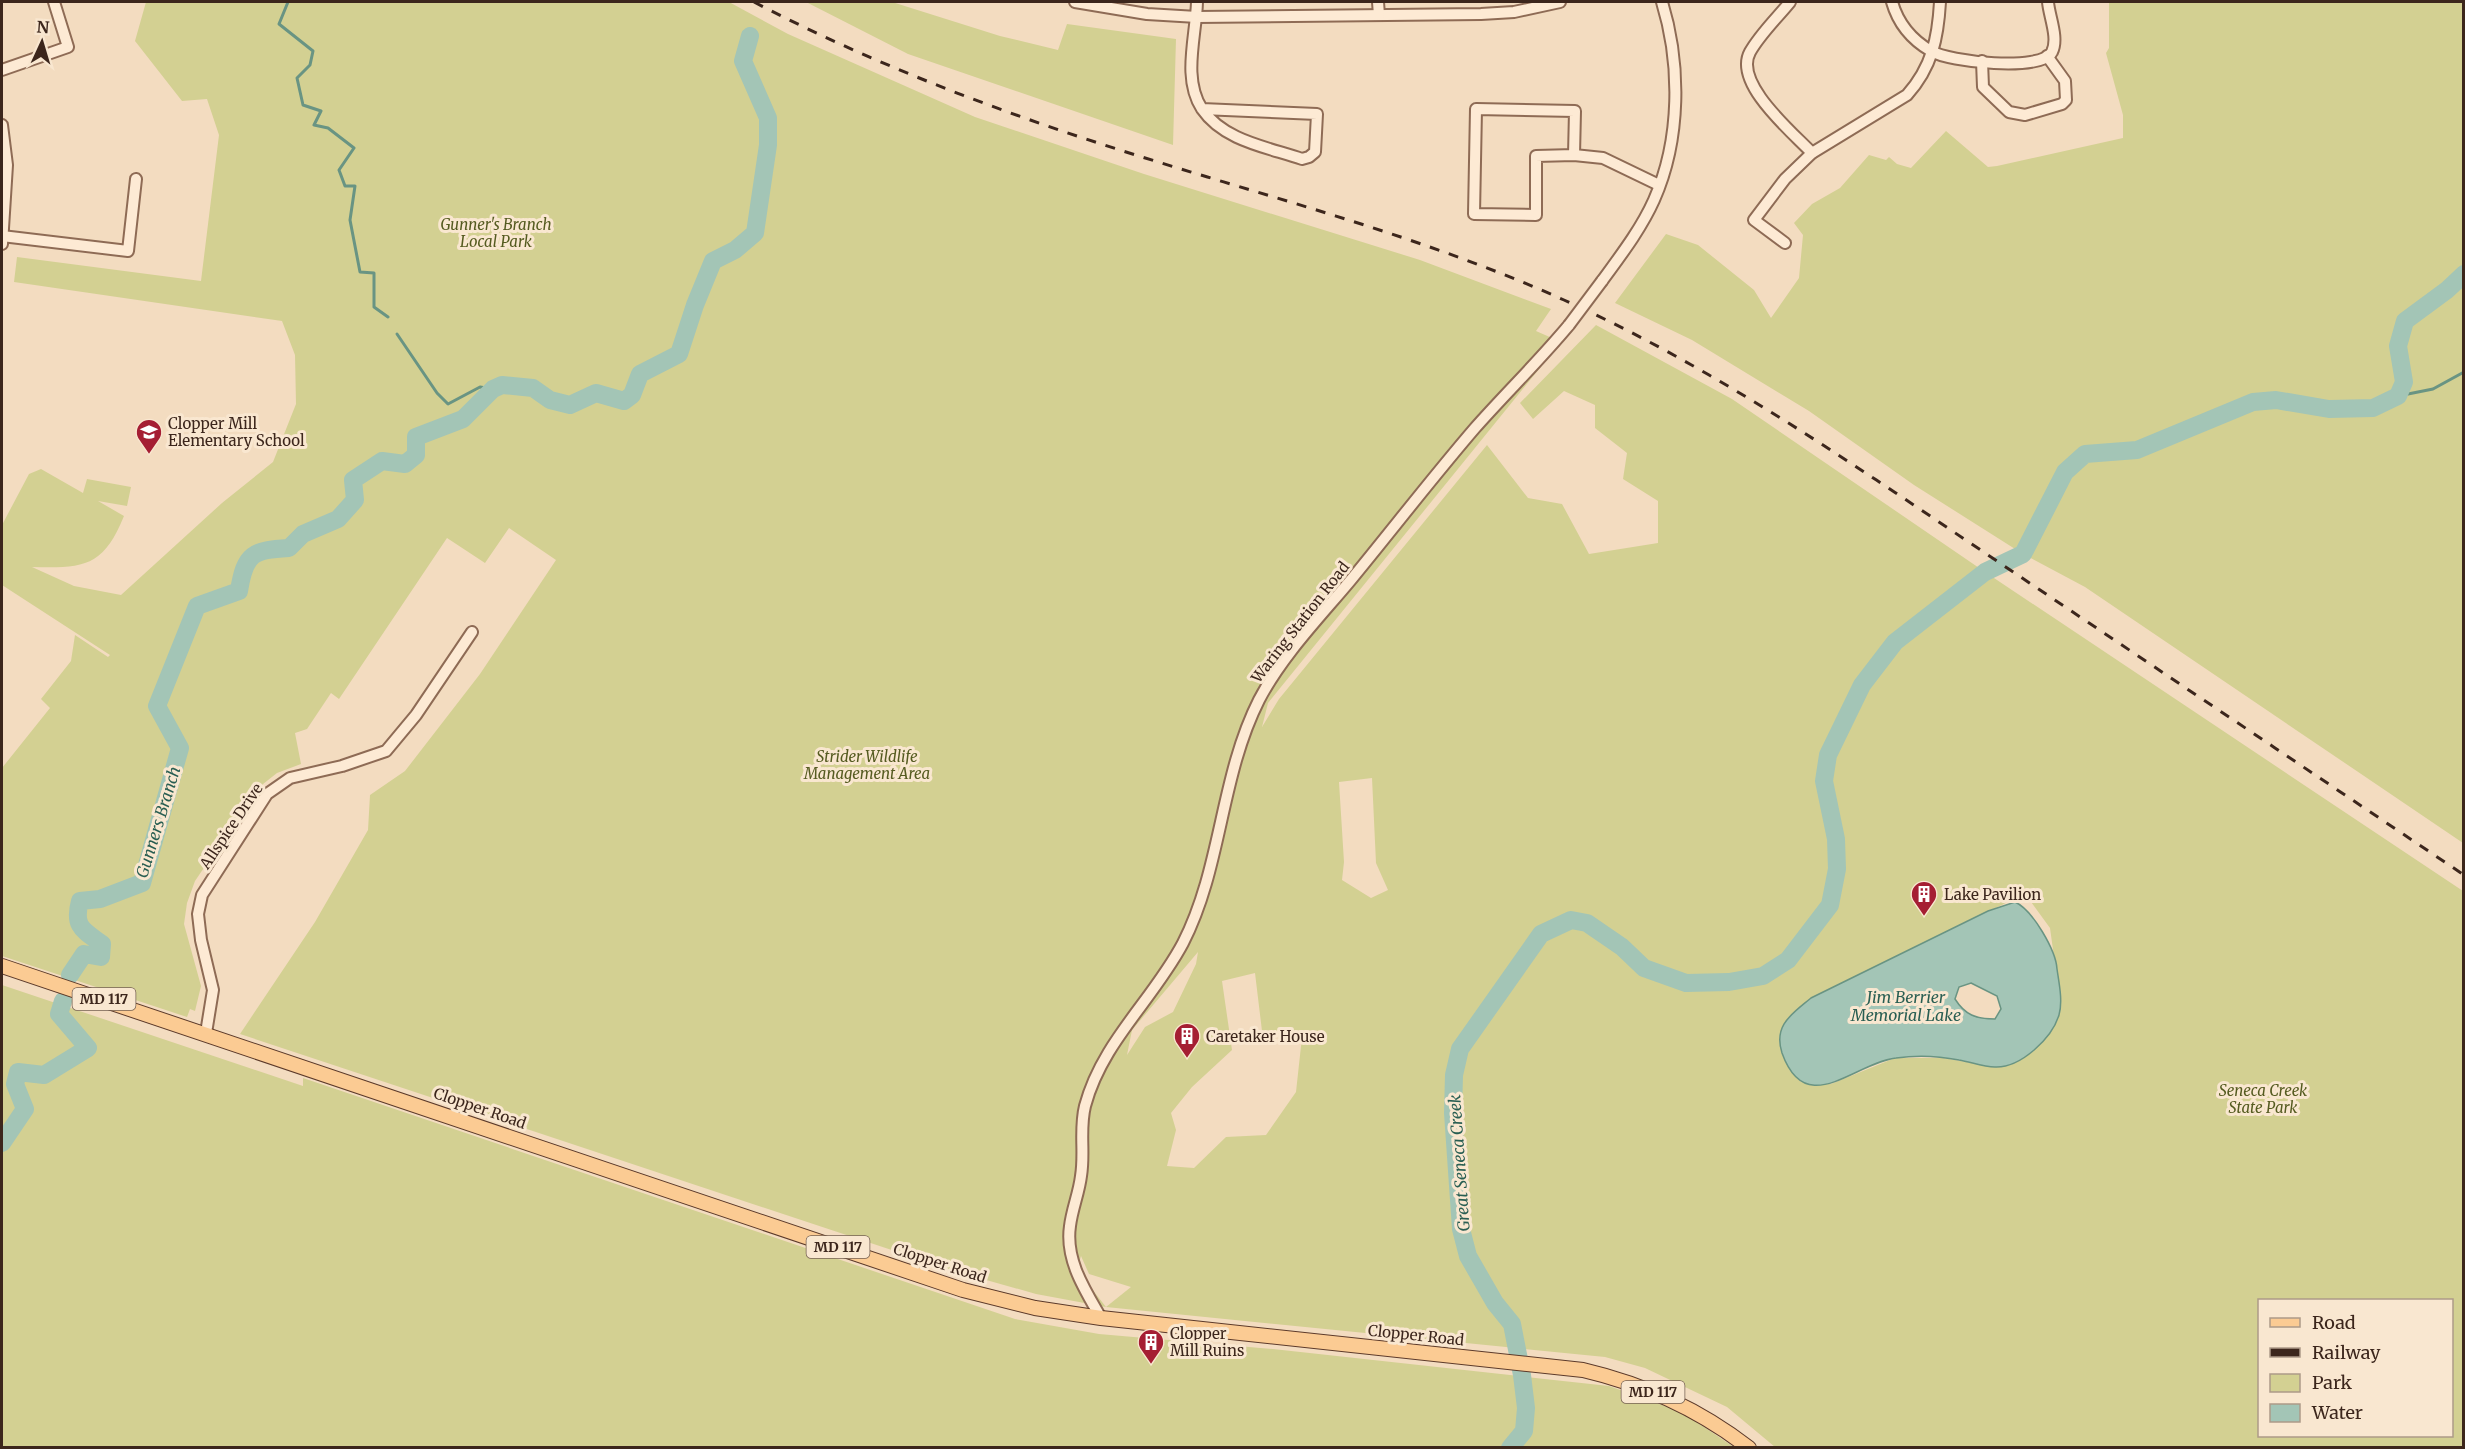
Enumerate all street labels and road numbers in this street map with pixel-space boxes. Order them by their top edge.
street label: Waring Station Road [1246,558,1353,687]
street label: Allspice Drive [195,779,267,873]
road number: MD 117 [72,988,136,1010]
street label: Clopper Road [431,1083,529,1133]
road number: MD 117 [806,1236,870,1258]
street label: Clopper Road [891,1239,989,1287]
street label: Clopper Road [1367,1321,1465,1349]
road number: MD 117 [1622,1381,1684,1403]

